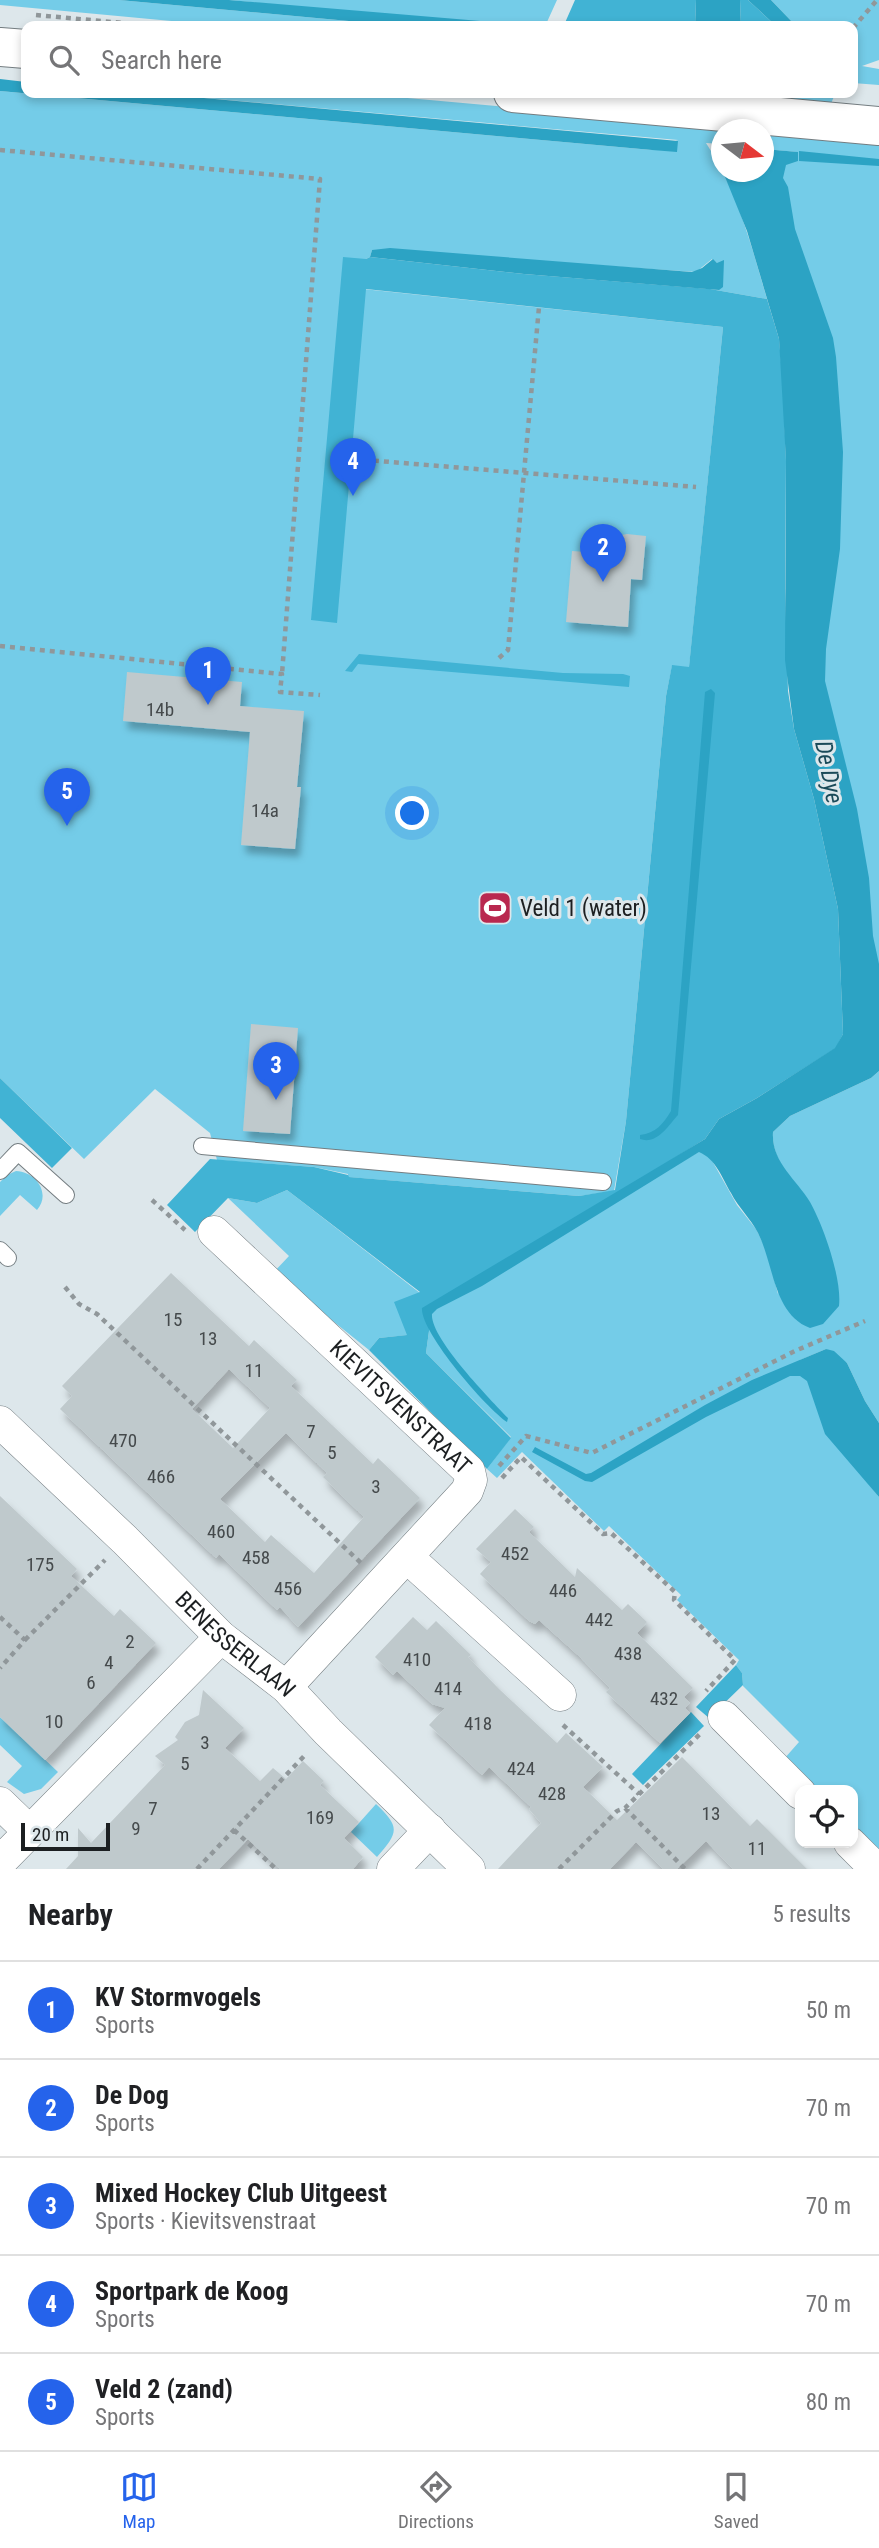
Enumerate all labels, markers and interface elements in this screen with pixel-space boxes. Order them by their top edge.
search box [21,21,858,98]
icon: search [45,41,83,79]
text: Search here [101,45,222,75]
north arrow [711,119,774,182]
pin: 4 [330,438,376,496]
pin: 2 [580,524,626,582]
pin: 1 [185,647,231,705]
house number: 14b [146,698,174,721]
water label: De Dye [809,738,849,806]
pin: 5 [44,768,90,826]
your location [395,796,429,830]
house number: 14a [251,799,279,822]
sports icon: Veld 1 (water) [476,889,514,927]
place label: Veld 1 (water) [520,895,647,922]
pin: 3 [253,1042,299,1100]
house number: 15 [164,1308,182,1331]
house number: 13 [199,1327,217,1350]
street label: KIEVITSVENSTRAAT [325,1334,477,1480]
house number: 11 [245,1359,263,1382]
house number: 7 [306,1420,316,1443]
house number: 470 [109,1429,137,1452]
house number: 5 [327,1441,337,1464]
house number: 466 [147,1465,175,1488]
house number: 3 [371,1475,381,1498]
house number: 460 [207,1520,235,1543]
house number: 452 [501,1542,529,1565]
house number: 458 [242,1546,270,1569]
house number: 175 [26,1553,54,1576]
house number: 456 [274,1577,302,1600]
house number: 446 [549,1579,577,1602]
street label: BENESSERLAAN [170,1586,301,1702]
house number: 442 [585,1608,613,1631]
house number: 2 [125,1630,135,1653]
house number: 438 [614,1642,642,1665]
house number: 410 [403,1648,431,1671]
house number: 4 [104,1651,114,1674]
house number: 6 [86,1671,96,1694]
house number: 414 [434,1677,462,1700]
house number: 432 [650,1687,678,1710]
house number: 10 [45,1710,63,1733]
house number: 418 [464,1712,492,1735]
house number: 3 [200,1731,210,1754]
house number: 5 [180,1752,190,1775]
house number: 424 [507,1757,535,1780]
house number: 428 [538,1782,566,1805]
map controls [795,1785,858,1848]
button: locate [795,1785,858,1848]
house number: 7 [148,1797,158,1820]
house number: 13 [702,1802,720,1825]
house number: 169 [306,1806,334,1829]
house number: 9 [131,1817,141,1840]
scale bar [21,1820,110,1852]
text: 20 m [32,1823,69,1846]
house number: 11 [748,1837,766,1860]
text: Nearby [28,1897,113,1932]
text: 5 results [773,1901,851,1928]
text: KV Stormvogels [95,1982,261,2012]
text: 1 [45,1997,57,2024]
text: 50 m [806,1997,851,2024]
text: Sports [95,2012,155,2039]
text: De Dog [95,2080,169,2110]
text: 2 [45,2095,57,2122]
text: 70 m [806,2095,851,2122]
text: Sports [95,2110,155,2137]
text: Mixed Hockey Club Uitgeest [95,2178,387,2208]
text: 3 [45,2193,57,2220]
text: 70 m [806,2193,851,2220]
text: Sports · Kievitsvenstraat [95,2208,316,2235]
text: Sportpark de Koog [95,2276,289,2306]
text: 4 [45,2291,57,2318]
text: 70 m [806,2291,851,2318]
text: Sports [95,2306,155,2333]
text: Veld 2 (zand) [95,2374,233,2404]
text: 5 [45,2389,57,2416]
text: 80 m [806,2389,851,2416]
text: Sports [95,2404,155,2431]
tab: Map [120,2468,158,2533]
tab: Directions [398,2468,474,2533]
tab: Saved [714,2468,759,2533]

